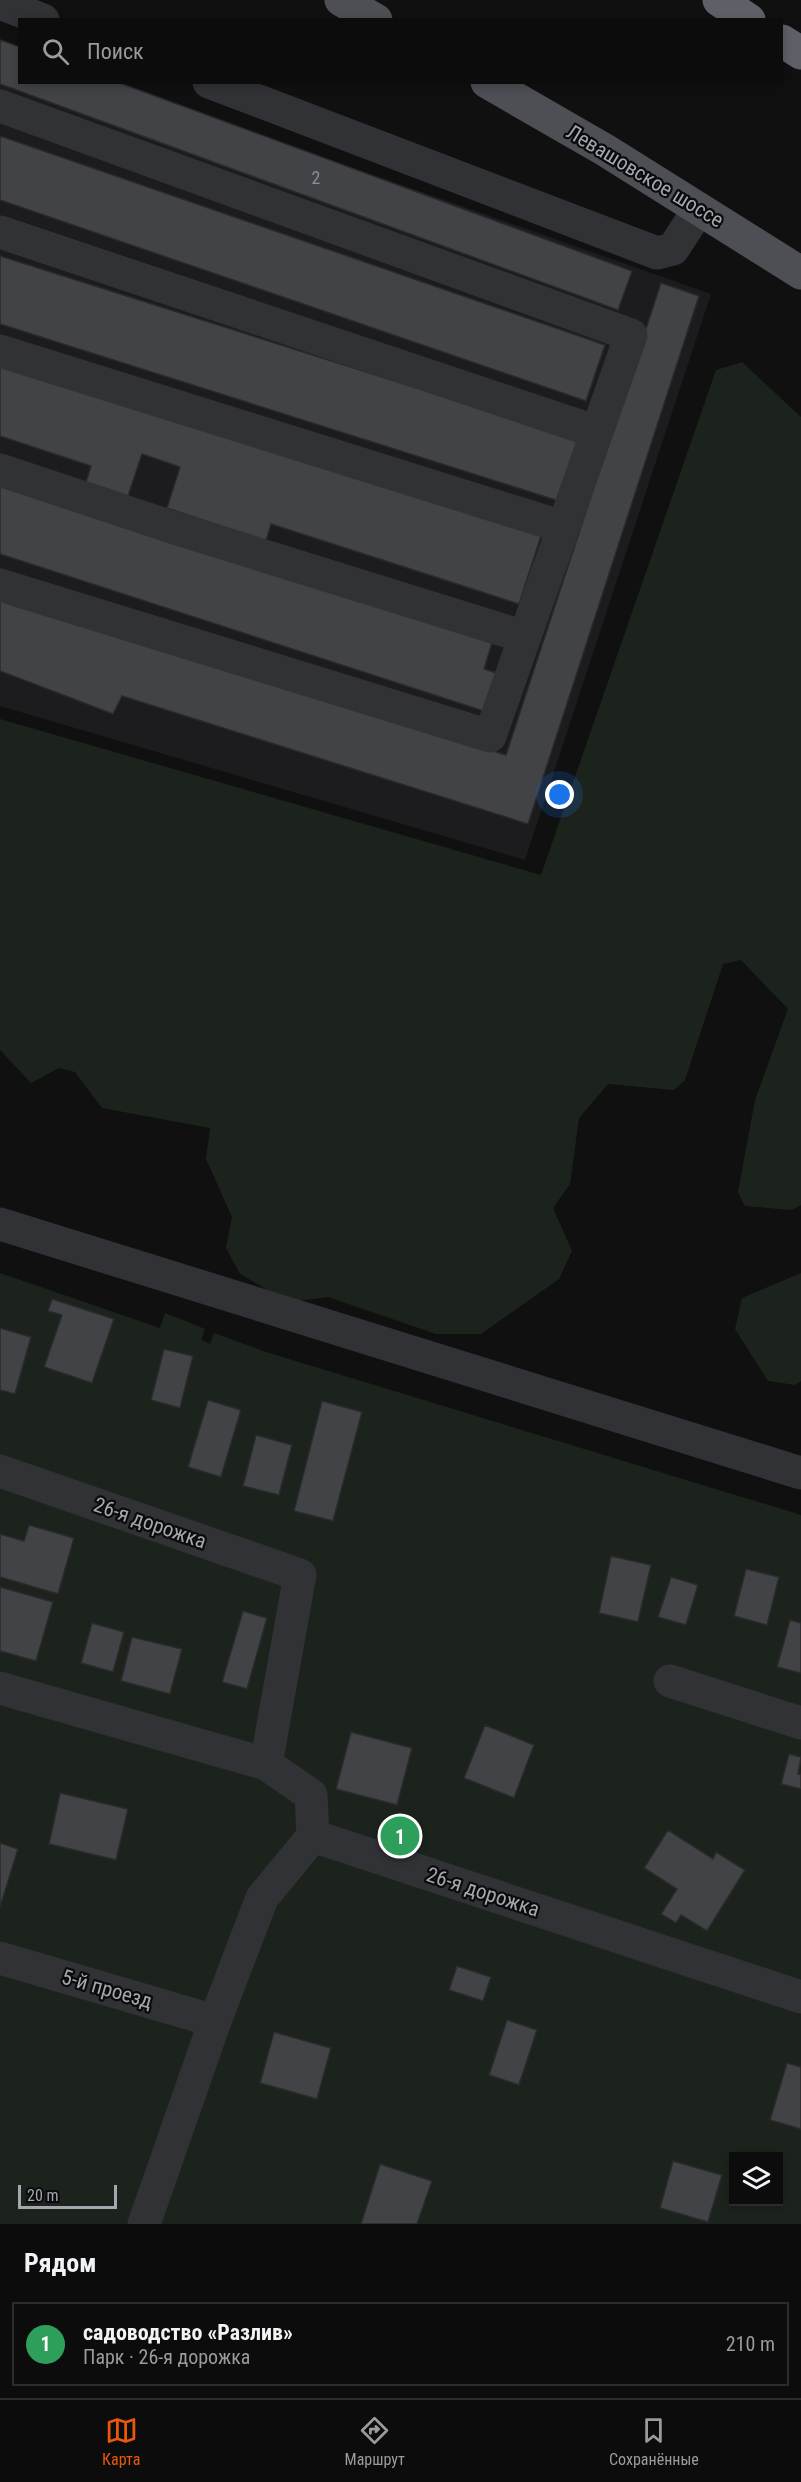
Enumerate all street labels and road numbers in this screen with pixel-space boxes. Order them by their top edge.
street label: Левашовское шоссе [562,120,728,232]
street label: 26-я дорожка [91,1493,209,1553]
street label: 26-я дорожка [423,1862,543,1922]
street label: 5-й проезд [59,1965,155,2013]

